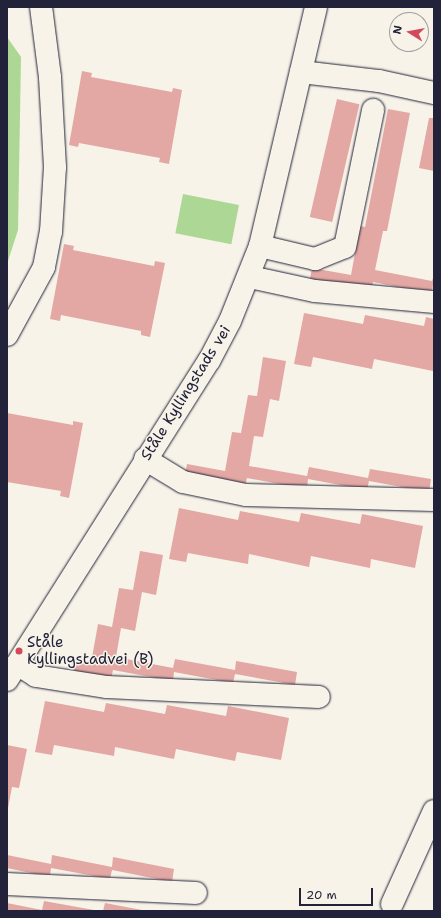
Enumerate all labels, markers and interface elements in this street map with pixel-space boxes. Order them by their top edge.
north arrow [389,12,429,52]
text: N [390,24,406,36]
street label: Ståle Kyllingstads vei [137,322,235,464]
place label: Ståle Kyllingstadvei (B) [27,633,153,668]
marker: Ståle Kyllingstadvei (B) [14,646,24,656]
scale bar [301,880,375,906]
text: 20 m [306,887,337,903]

